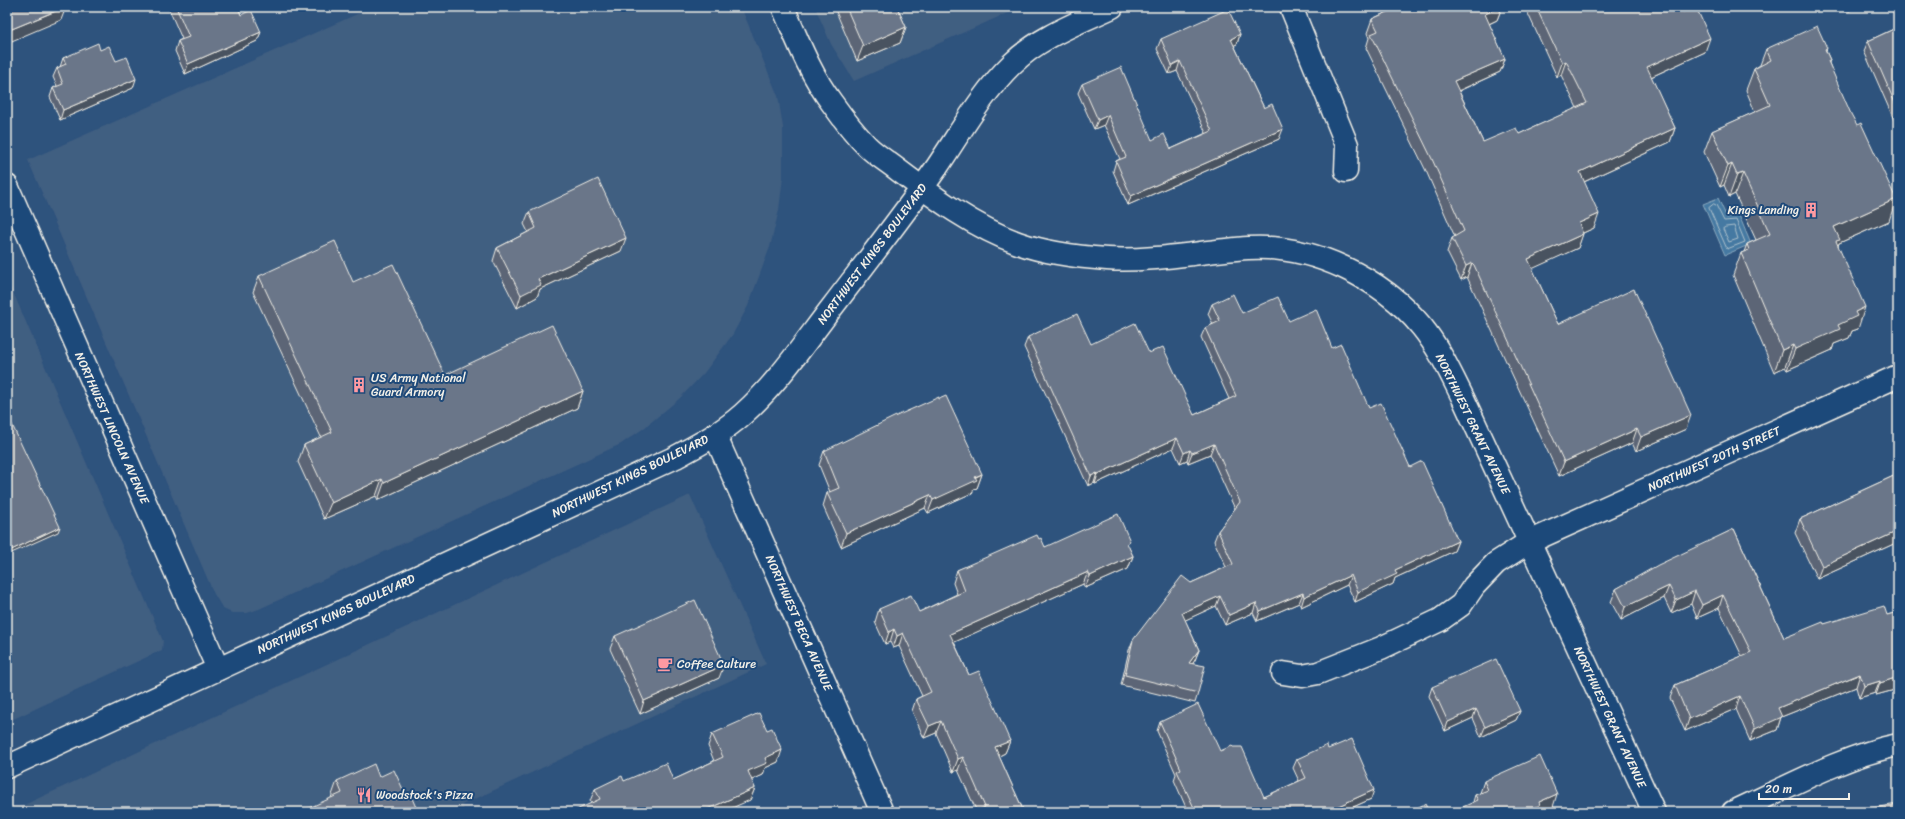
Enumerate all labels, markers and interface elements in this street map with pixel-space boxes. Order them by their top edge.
street label: NORTHWEST KINGS BOULEVARD [811,178,933,330]
place label: Kings Landing [1728,199,1799,221]
building icon: Kings Landing [1802,201,1820,219]
street label: NORTHWEST LINCOLN AVENUE [68,348,156,509]
street label: NORTHWEST GRANT AVENUE [1429,350,1517,499]
place label: US Army National Guard Armory [371,367,466,403]
building icon: US Army National Guard Armory [350,376,368,394]
street label: NORTHWEST 20TH STREET [1644,419,1785,498]
street label: NORTHWEST KINGS BOULEVARD [548,428,713,524]
street label: NORTHWEST BECA AVENUE [759,551,840,696]
street label: NORTHWEST KINGS BOULEVARD [253,567,420,660]
street label: NORTHWEST GRANT AVENUE [1567,642,1653,793]
place label: Coffee Culture [677,653,756,675]
cafe icon: Coffee Culture [656,655,674,673]
scale bar [1759,775,1849,801]
text: 20 m [1765,778,1792,800]
place label: Woodstock's Pizza [376,784,474,806]
restaurant icon: Woodstock's Pizza [355,786,373,804]

